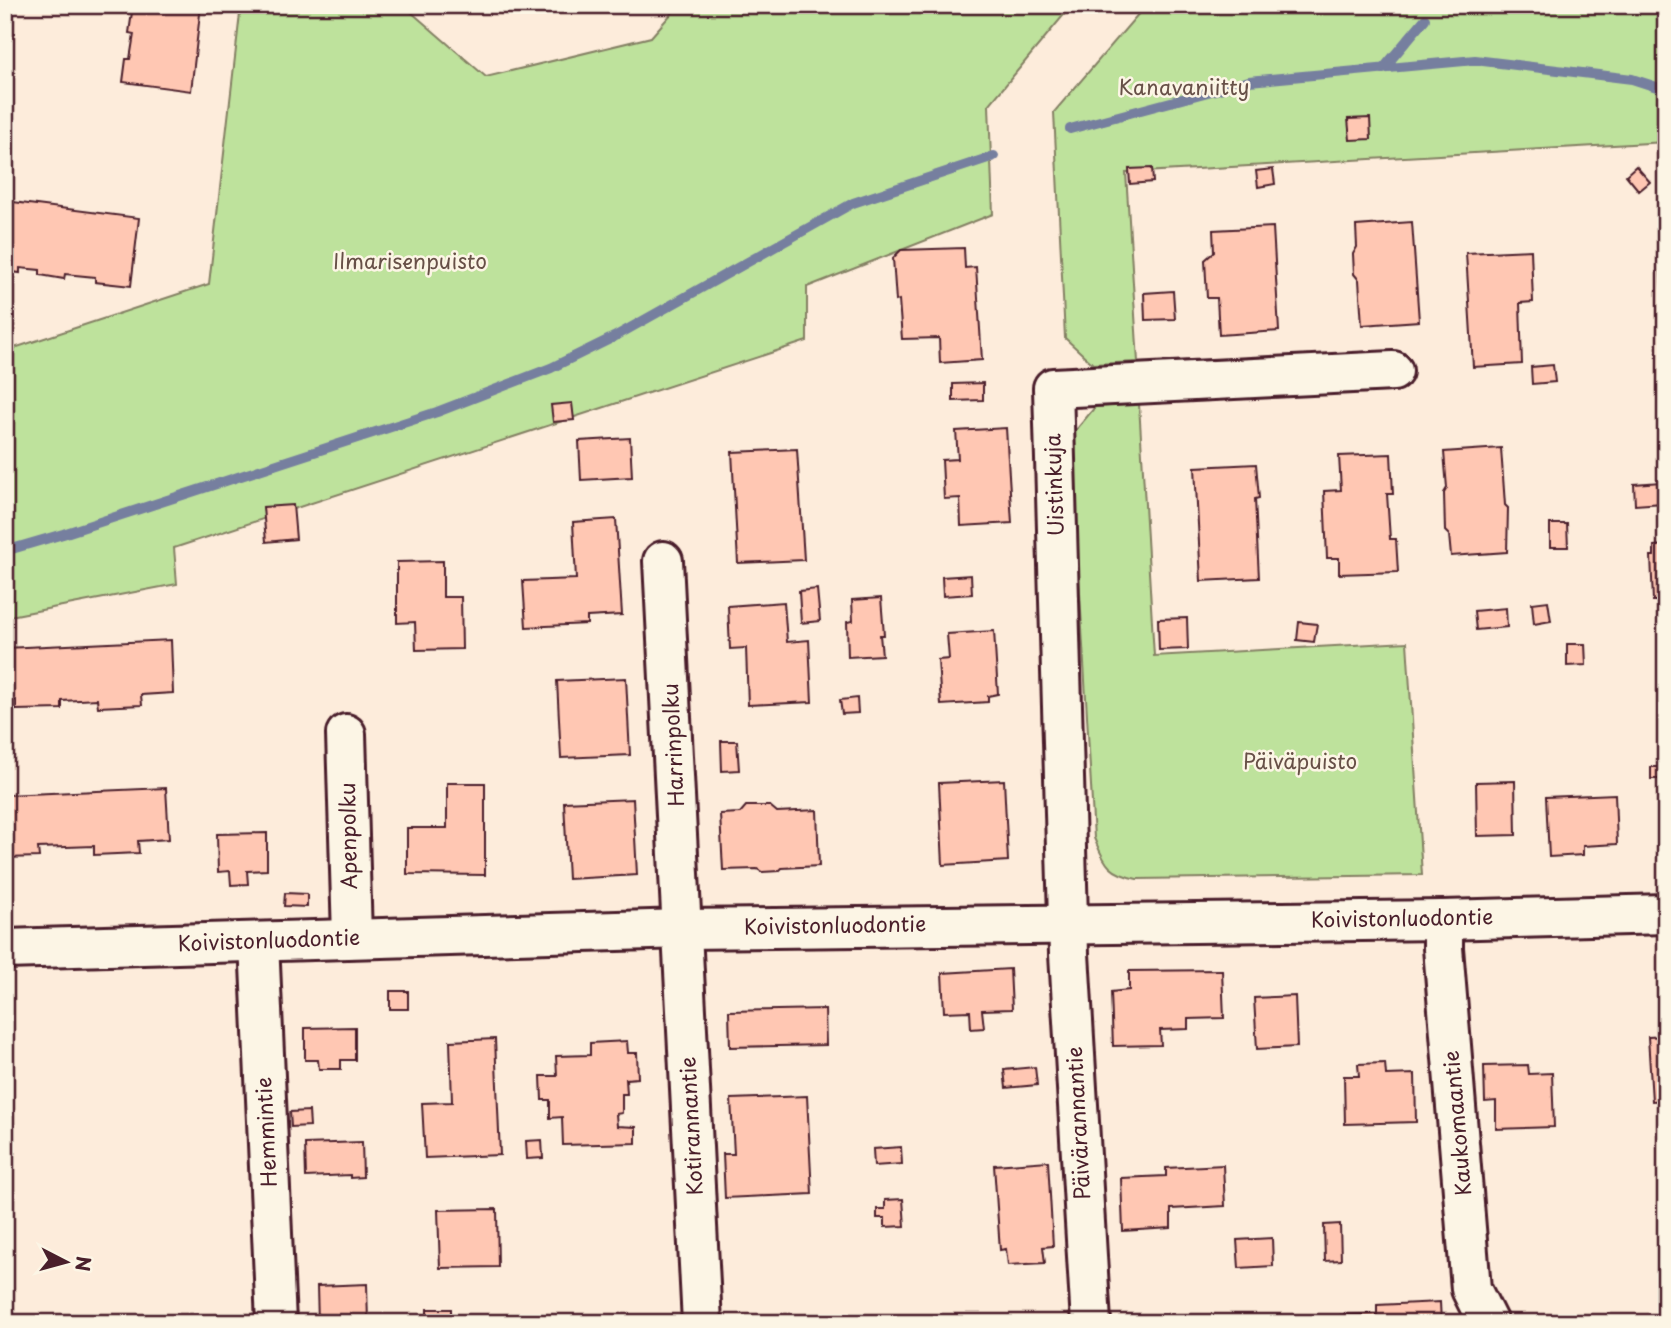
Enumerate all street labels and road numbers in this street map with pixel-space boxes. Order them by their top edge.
street label: Uistinkuja [1035,433,1071,537]
street label: Harrinpolku [653,683,691,808]
street label: Apenpolku [330,782,364,890]
street label: Koivistonluodontie [1310,899,1493,935]
street label: Koivistonluodontie [743,906,926,942]
street label: Koivistonluodontie [177,920,361,958]
street label: Päivärannantie [1057,1046,1097,1201]
street label: Kaukomaantie [1434,1049,1478,1197]
street label: Kotirannantie [670,1056,710,1196]
street label: Hemmintie [246,1076,284,1188]

